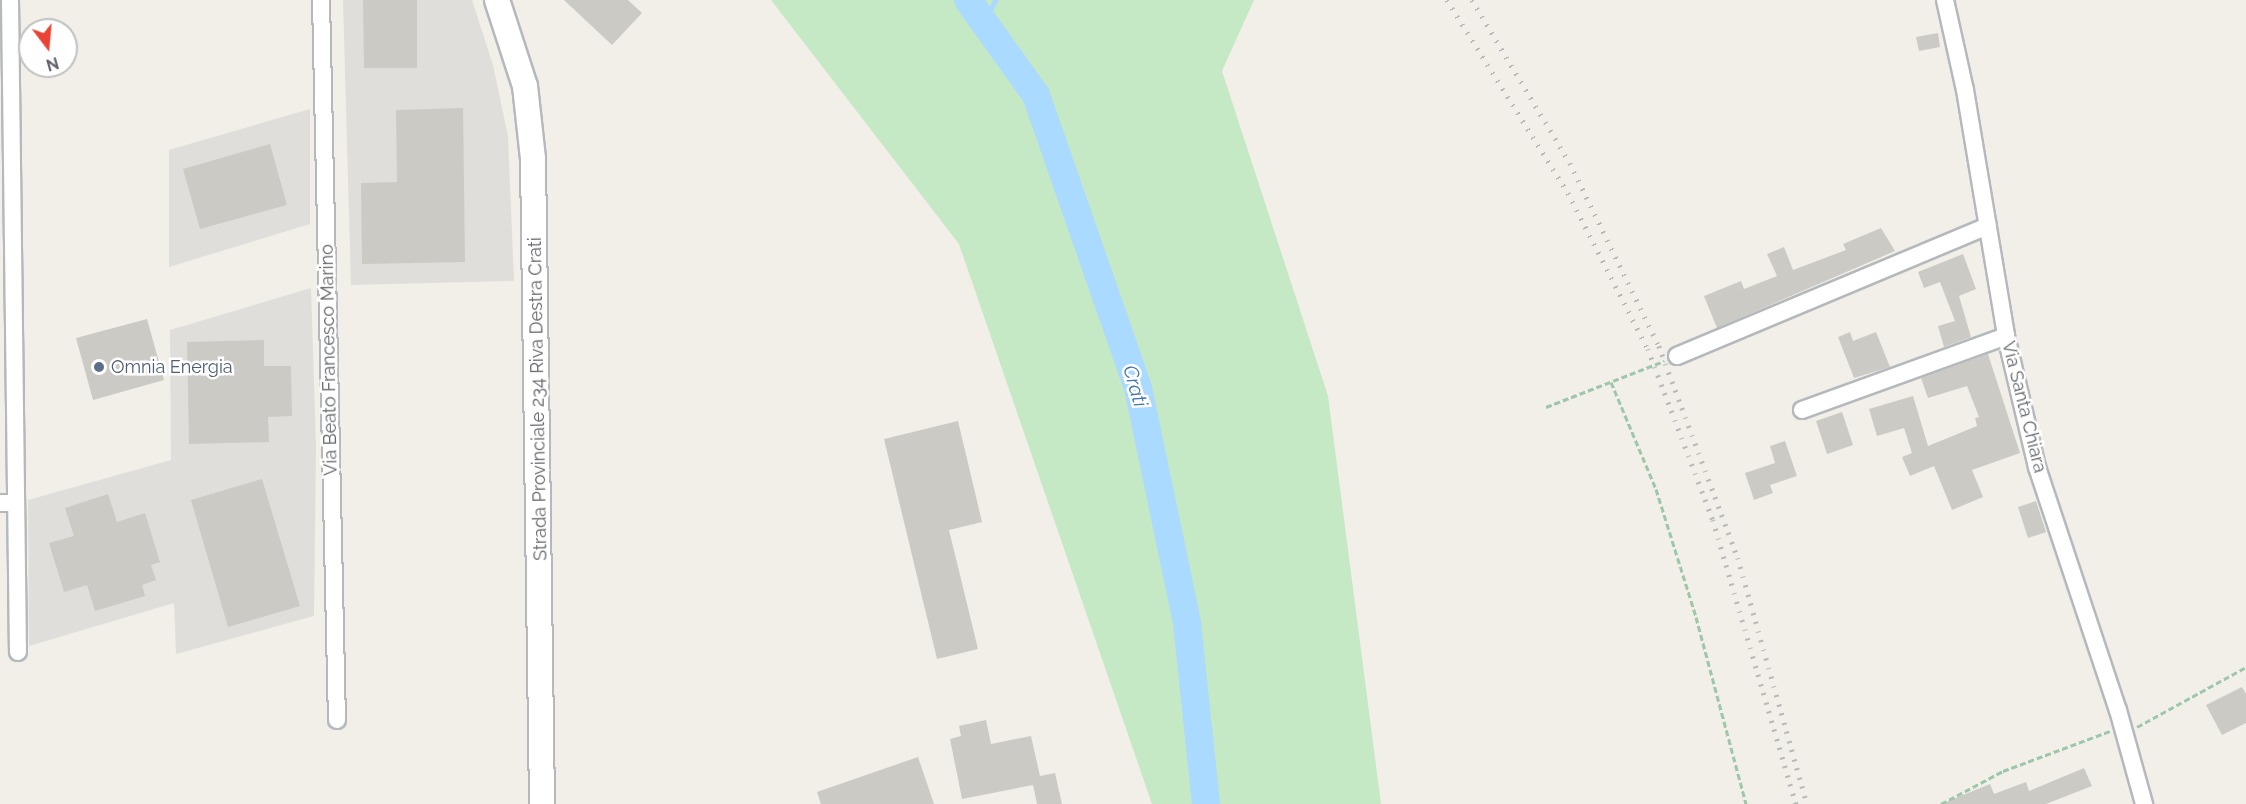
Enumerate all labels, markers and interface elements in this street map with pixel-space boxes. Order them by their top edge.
north arrow [18,18,78,78]
text: N [44,53,61,75]
street label: Strada Provinciale 234 Riva Destra Crati [524,237,552,561]
street label: Via Beato Francesco Marino [316,244,342,476]
street label: Via Santa Chiara [1997,339,2051,475]
place label: Omnia Energia [111,356,233,378]
marker: Omnia Energia [92,360,106,374]
water label: Crati [1118,362,1152,410]

